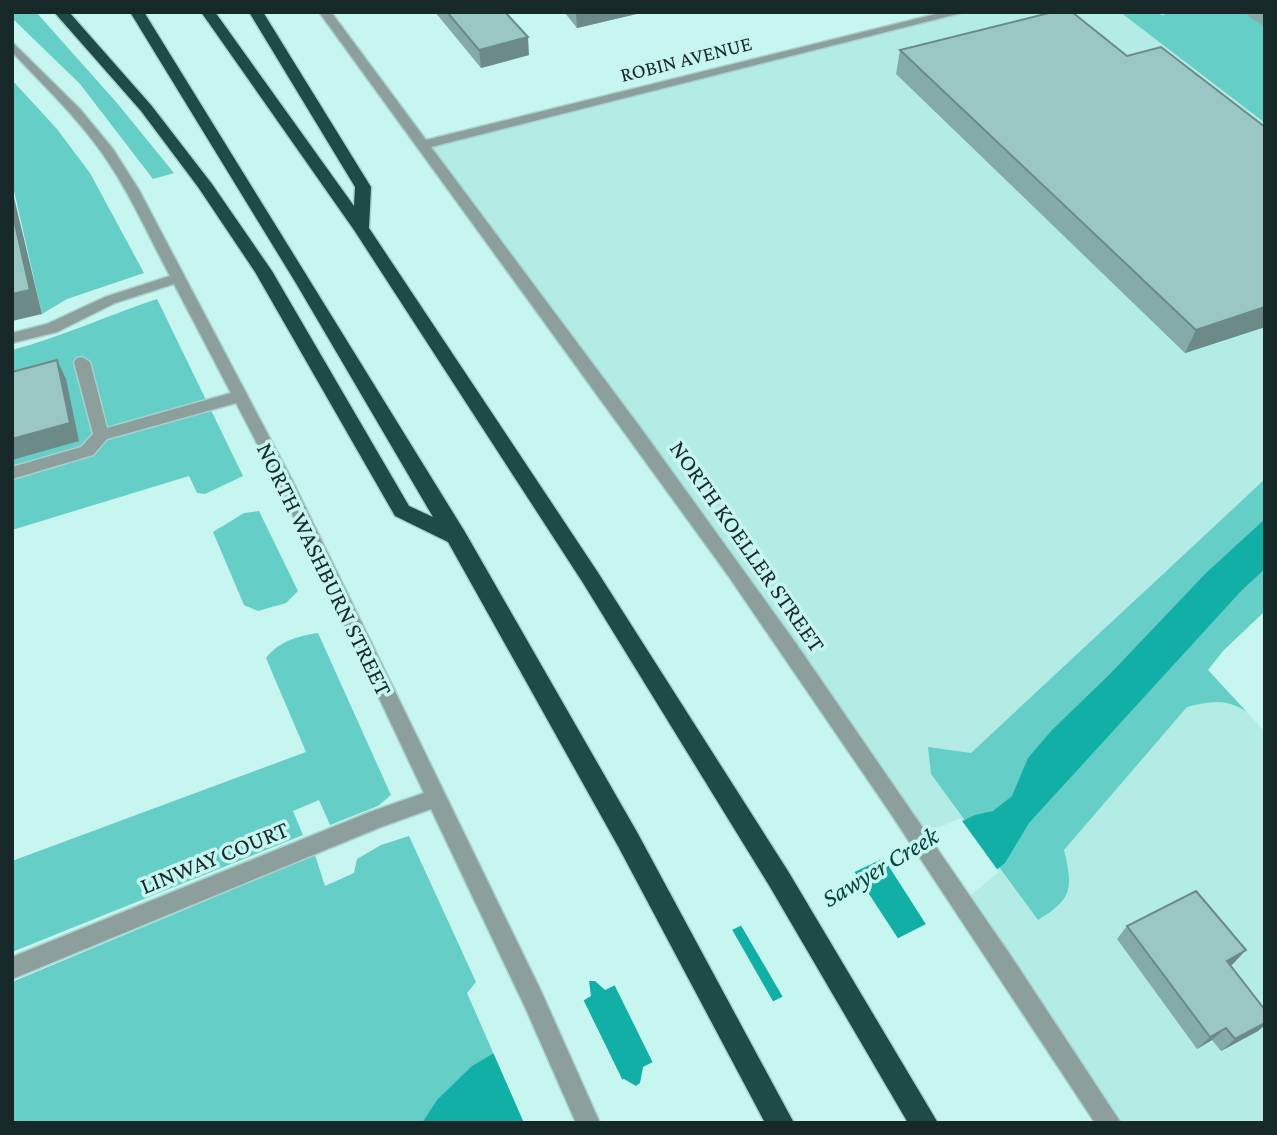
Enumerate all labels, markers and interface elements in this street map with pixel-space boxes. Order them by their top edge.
street label: ROBIN AVENUE [618,31,754,87]
street label: NORTH KOELLER STREET [665,435,831,657]
street label: NORTH WASHBURN STREET [252,438,398,700]
street label: LINWAY COURT [136,815,292,899]
water label: Sawyer Creek [817,820,945,913]

